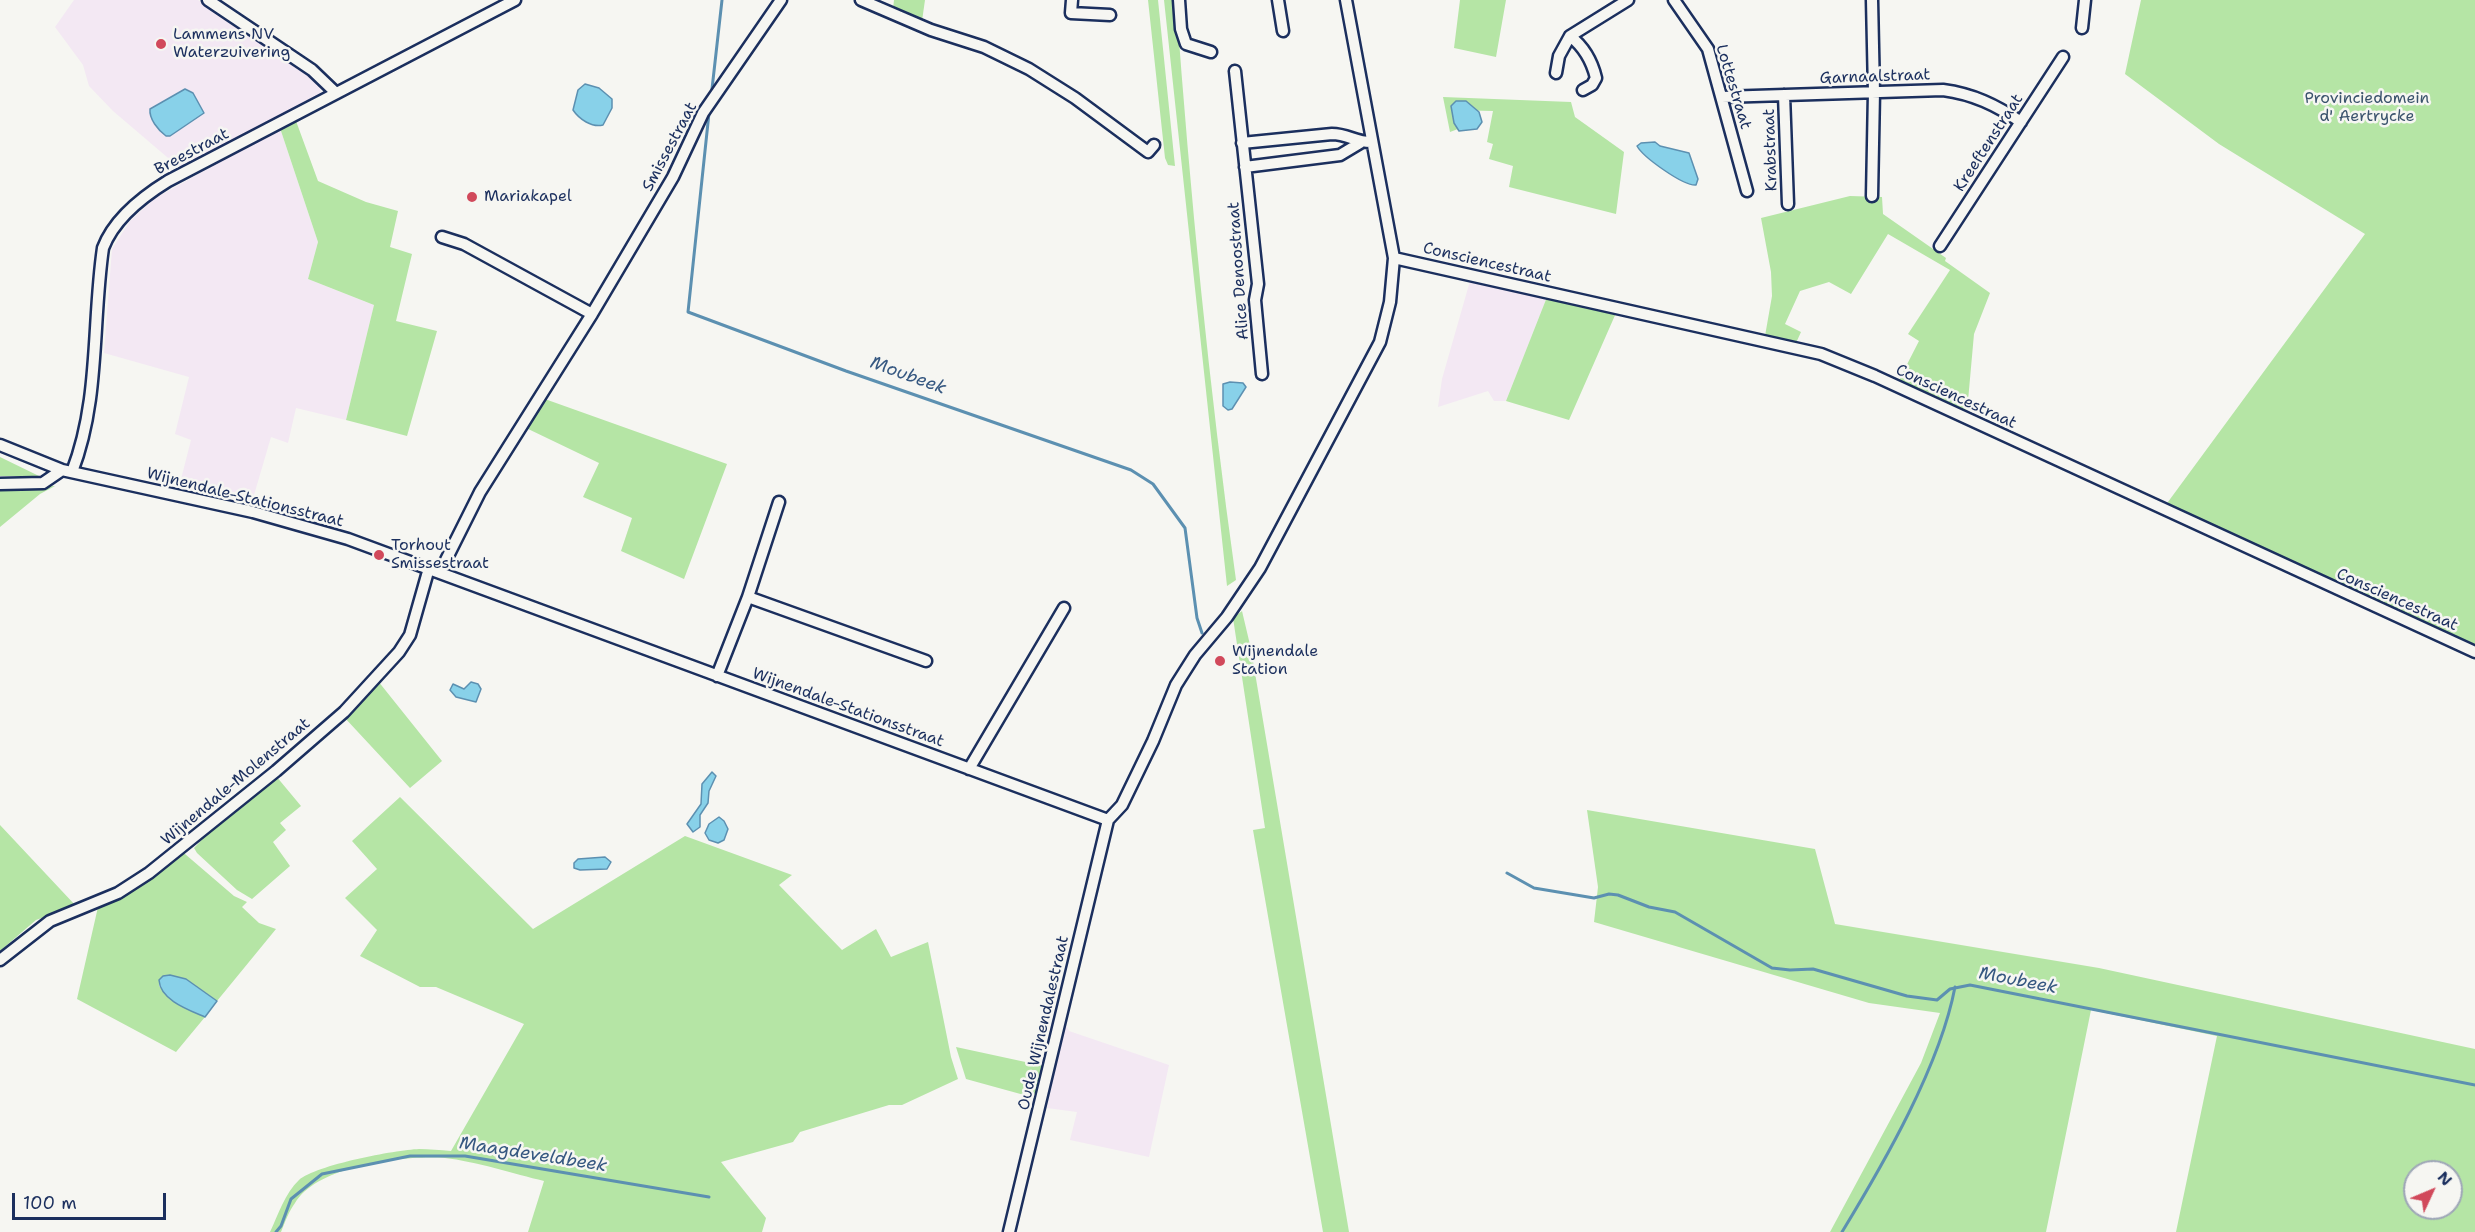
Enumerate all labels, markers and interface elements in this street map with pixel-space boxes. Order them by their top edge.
place label: Lammens NV Waterzuivering [173,25,290,63]
marker: Lammens NV Waterzuivering [154,37,168,51]
street label: Lottestraat [1711,42,1755,132]
street label: Garnaalstraat [1819,65,1931,89]
park label: Provinciedomein d' Aertrycke [2305,89,2429,127]
street label: Kreeftenstraat [1950,91,2028,195]
street label: Smissestraat [638,99,702,195]
street label: Krabstraat [1760,108,1782,192]
street label: Breestraat [152,124,232,180]
place label: Mariakapel [484,187,572,207]
marker: Mariakapel [465,190,479,204]
street label: Alice Denoostraat [1225,201,1253,341]
street label: Consciencestraat [1421,239,1553,287]
water label: Moubeek [867,352,949,400]
street label: Consciencestraat [1893,361,2019,433]
street label: Wijnendale-Stationsstraat [144,464,346,532]
place label: Torhout Smissestraat [391,536,489,574]
marker: Torhout Smissestraat [372,548,386,562]
street label: Consciencestraat [2333,565,2461,635]
place label: Wijnendale Station [1232,642,1318,680]
marker: Wijnendale Station [1213,654,1227,668]
street label: Wijnendale-Stationsstraat [749,664,947,752]
street label: Wijnendale-Molenstraat [158,714,314,850]
street label: Oude Wijnendalestraat [1015,934,1073,1112]
water label: Moubeek [1977,963,2059,999]
water label: Maagdeveldbeek [458,1133,608,1177]
north arrow [2403,1160,2463,1220]
text: N [2433,1167,2457,1190]
scale bar [15,1181,170,1219]
text: 100 m [23,1191,77,1215]

